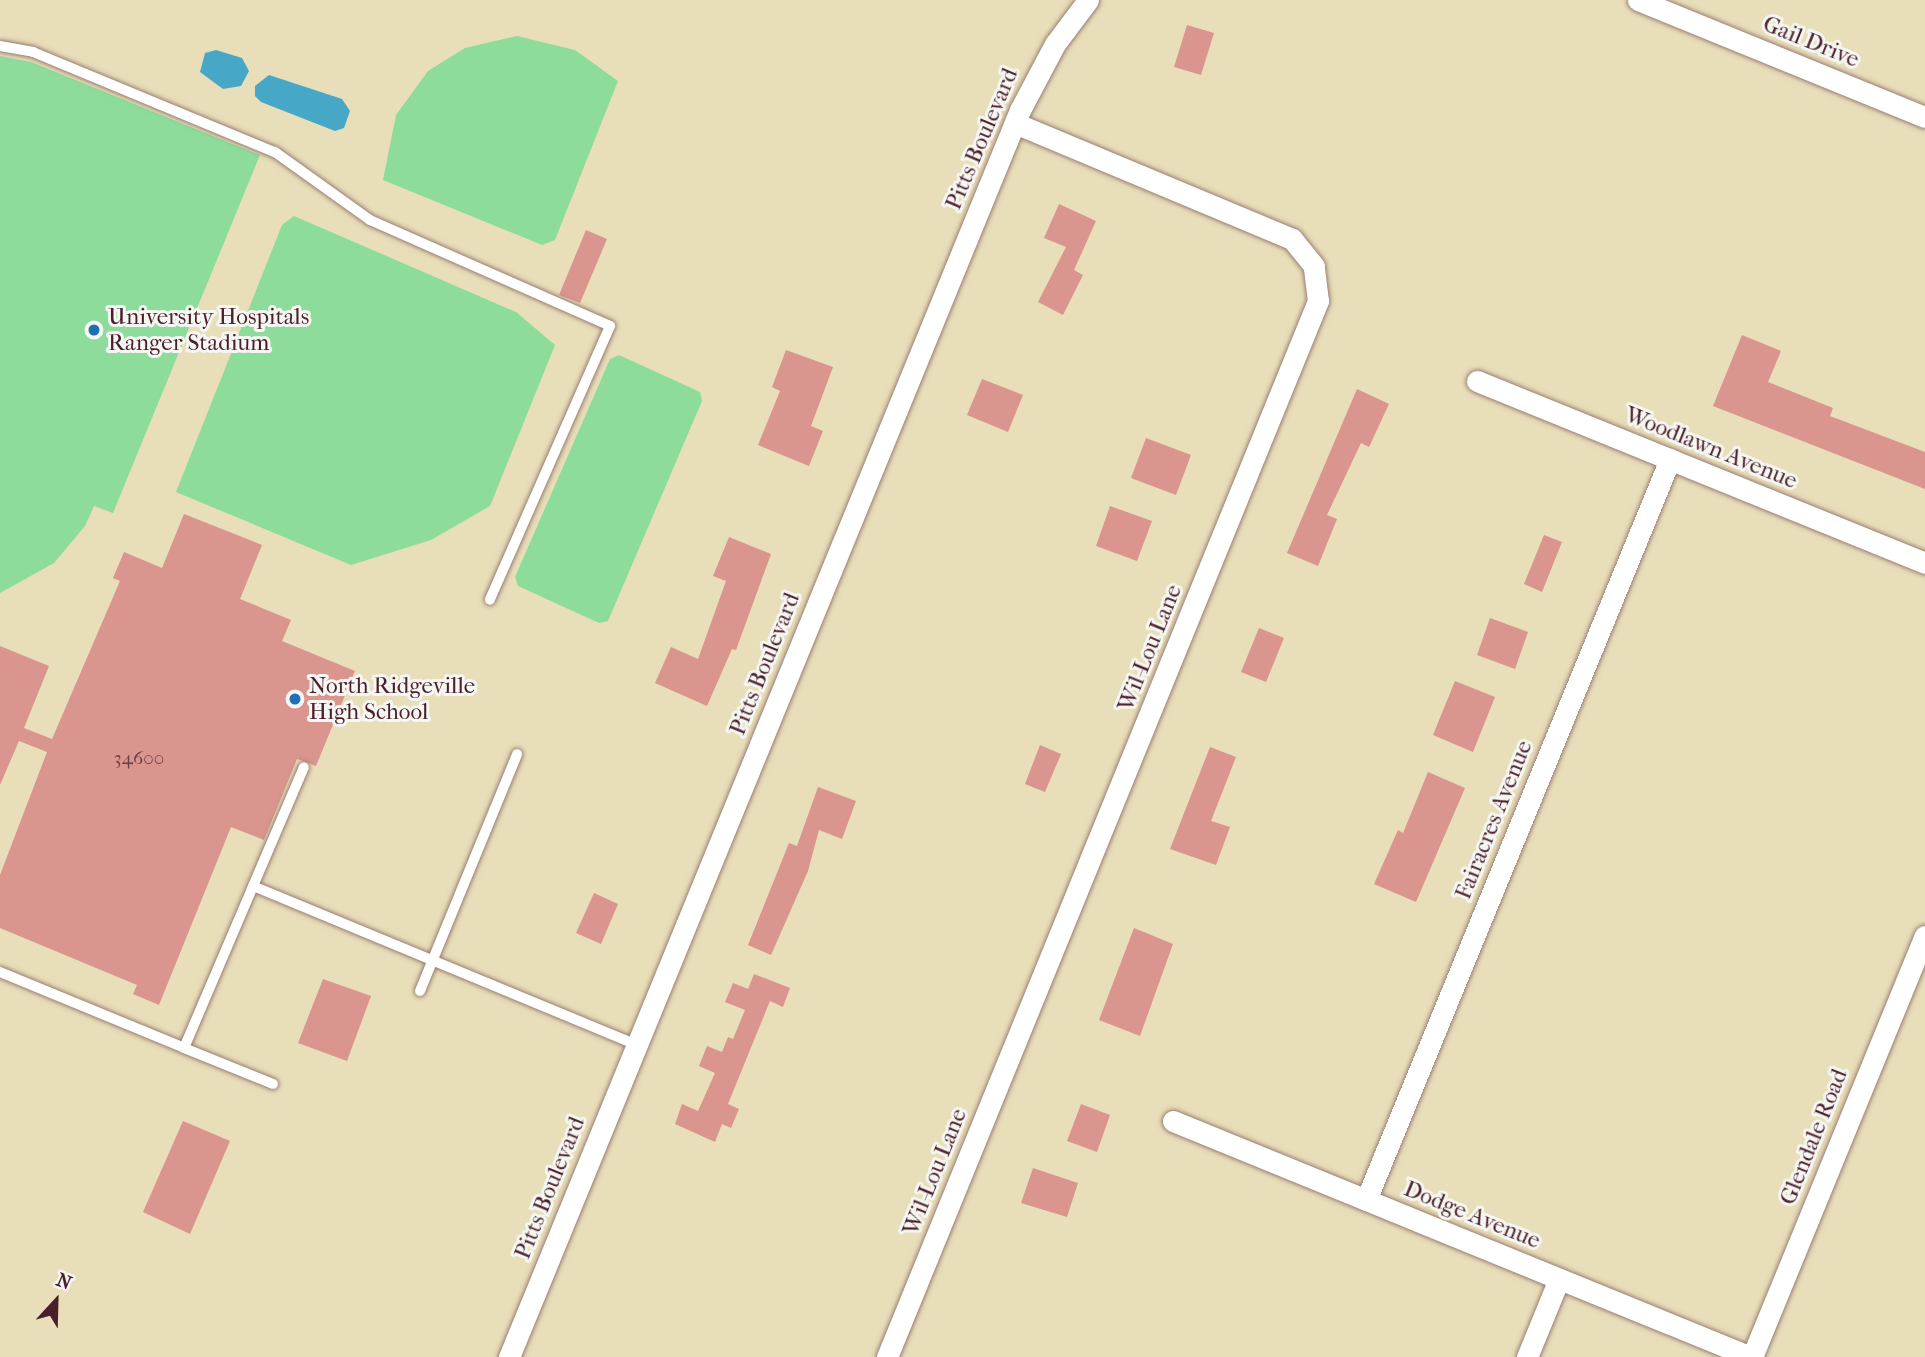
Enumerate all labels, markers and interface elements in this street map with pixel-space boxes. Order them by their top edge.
street label: Gail Drive [1759,10,1863,74]
street label: Pitts Boulevard [940,64,1024,214]
place label: University Hospitals Ranger Stadium [108,303,309,357]
marker: University Hospitals Ranger Stadium [86,322,102,338]
street label: Woodlawn Avenue [1621,401,1801,495]
street label: Wil-Lou Lane [1112,581,1188,715]
street label: Pitts Boulevard [724,589,806,739]
place label: North Ridgeville High School [309,672,475,726]
marker: North Ridgeville High School [287,691,303,707]
street label: Fairacres Avenue [1450,737,1538,903]
house number: 34600 [114,748,164,770]
street label: Glendale Road [1774,1065,1854,1209]
street label: Wil-Lou Lane [897,1105,973,1239]
street label: Pitts Boulevard [509,1113,591,1263]
street label: Dodge Avenue [1400,1175,1544,1255]
north arrow [21,1266,91,1336]
text: N [53,1269,75,1294]

